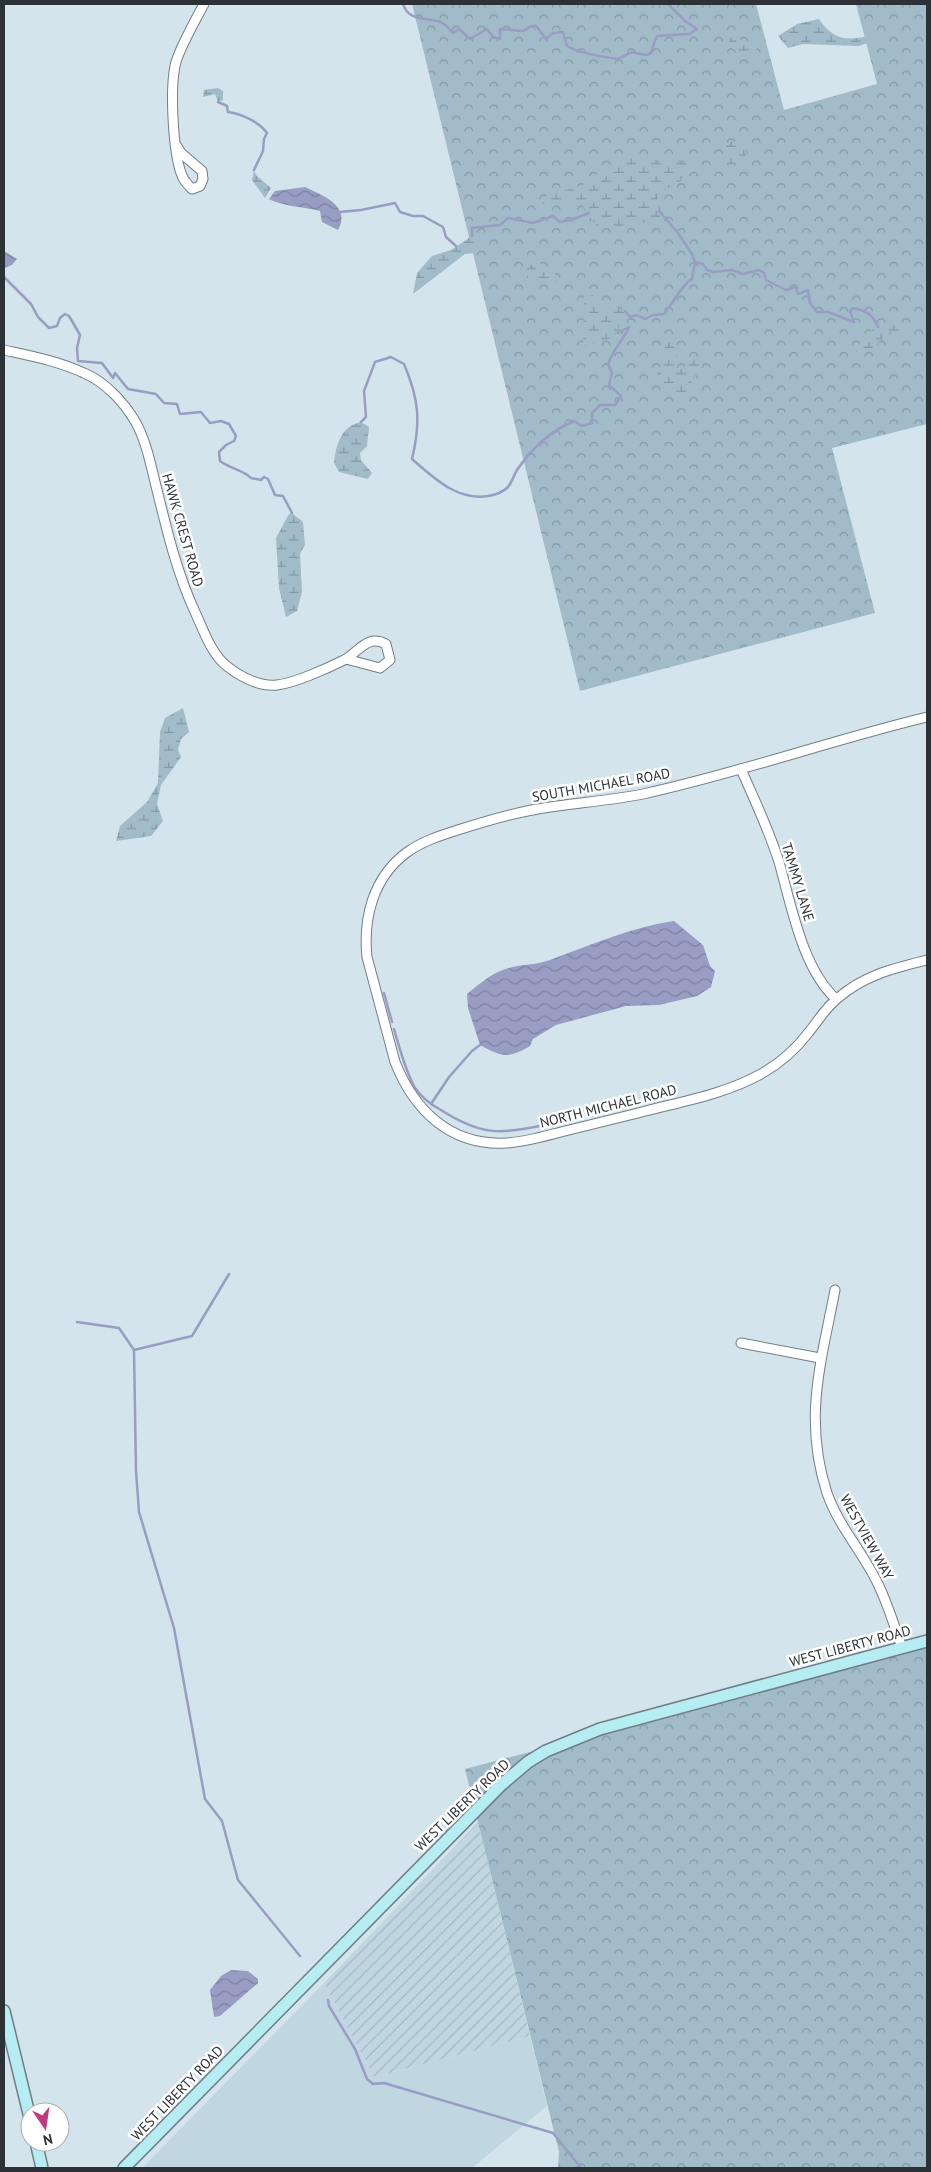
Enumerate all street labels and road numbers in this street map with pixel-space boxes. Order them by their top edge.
street label: HAWK CREST ROAD [158,471,208,589]
street label: SOUTH MICHAEL ROAD [531,764,671,806]
street label: TAMMY LANE [778,841,818,923]
street label: NORTH MICHAEL ROAD [538,1080,678,1132]
street label: WESTVIEW WAY [836,1491,898,1583]
street label: WEST LIBERTY ROAD [787,1621,913,1671]
street label: WEST LIBERTY ROAD [411,1755,513,1855]
street label: WEST LIBERTY ROAD [127,2042,227,2144]

